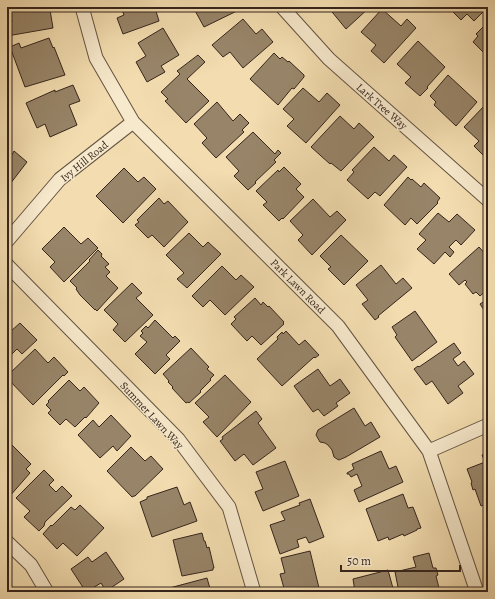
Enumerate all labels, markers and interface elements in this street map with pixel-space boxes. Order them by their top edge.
street label: Lark Tree Way [353,80,411,133]
street label: Ivy Hill Road [57,137,111,185]
street label: Park Lawn Road [267,256,329,317]
street label: Summer Lawn Way [116,378,187,452]
scale bar [341,547,460,573]
text: 50 m [347,553,371,569]

